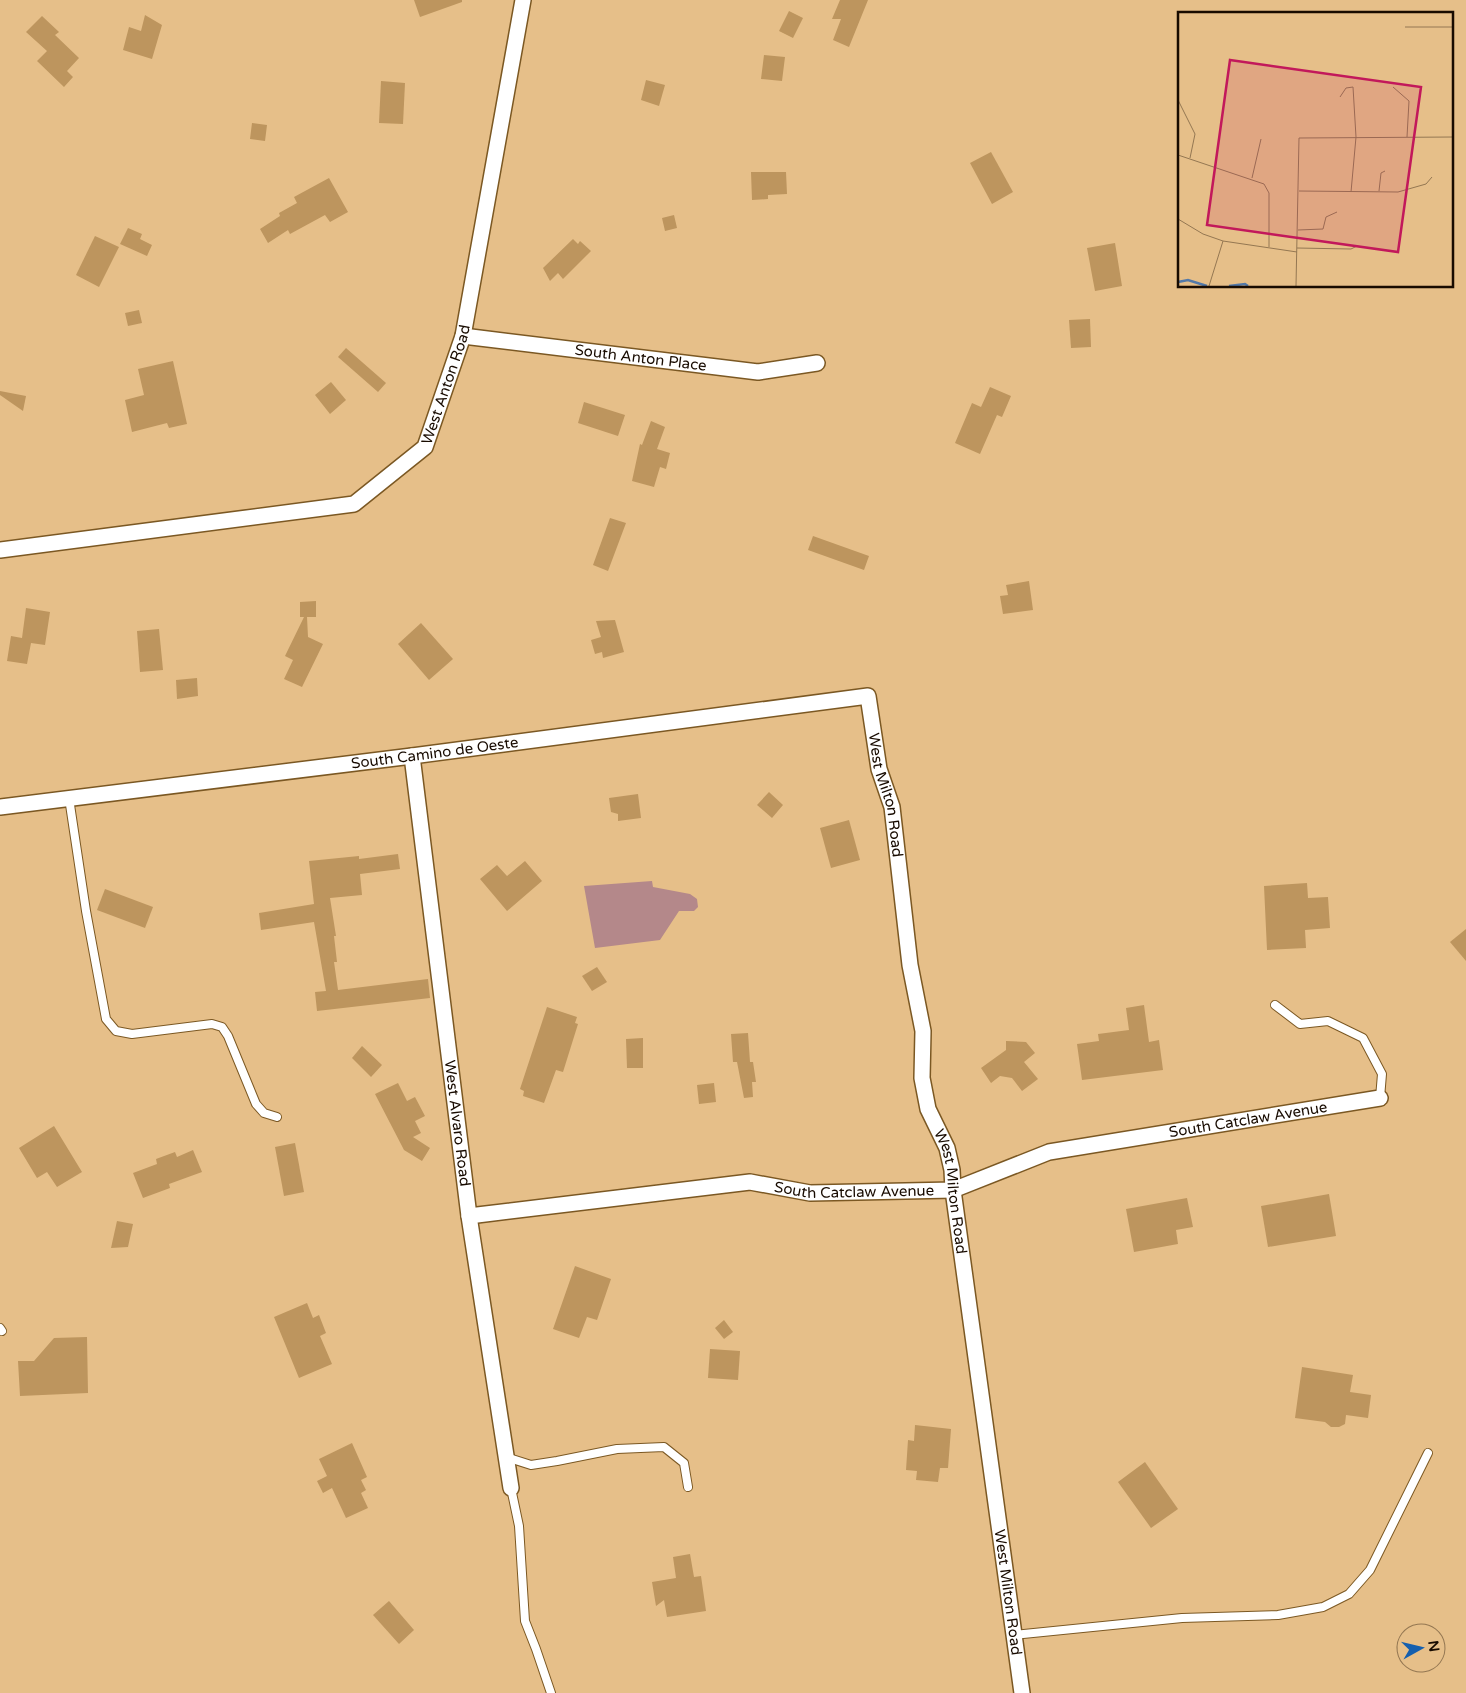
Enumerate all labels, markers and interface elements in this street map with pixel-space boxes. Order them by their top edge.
inset map [1178,12,1454,288]
street label: West Anton Road [418,323,474,447]
street label: South Anton Place [574,341,708,375]
street label: West Milton Road [865,732,907,858]
street label: South Camino de Oeste [350,733,519,772]
street label: West Alvaro Road [441,1059,474,1187]
street label: South Catclaw Avenue [1168,1098,1329,1141]
street label: West Milton Road [930,1126,971,1255]
street label: South Catclaw Avenue [773,1178,934,1202]
street label: West Milton Road [991,1528,1026,1657]
north arrow [1396,1623,1446,1673]
text: N [1424,1640,1443,1653]

